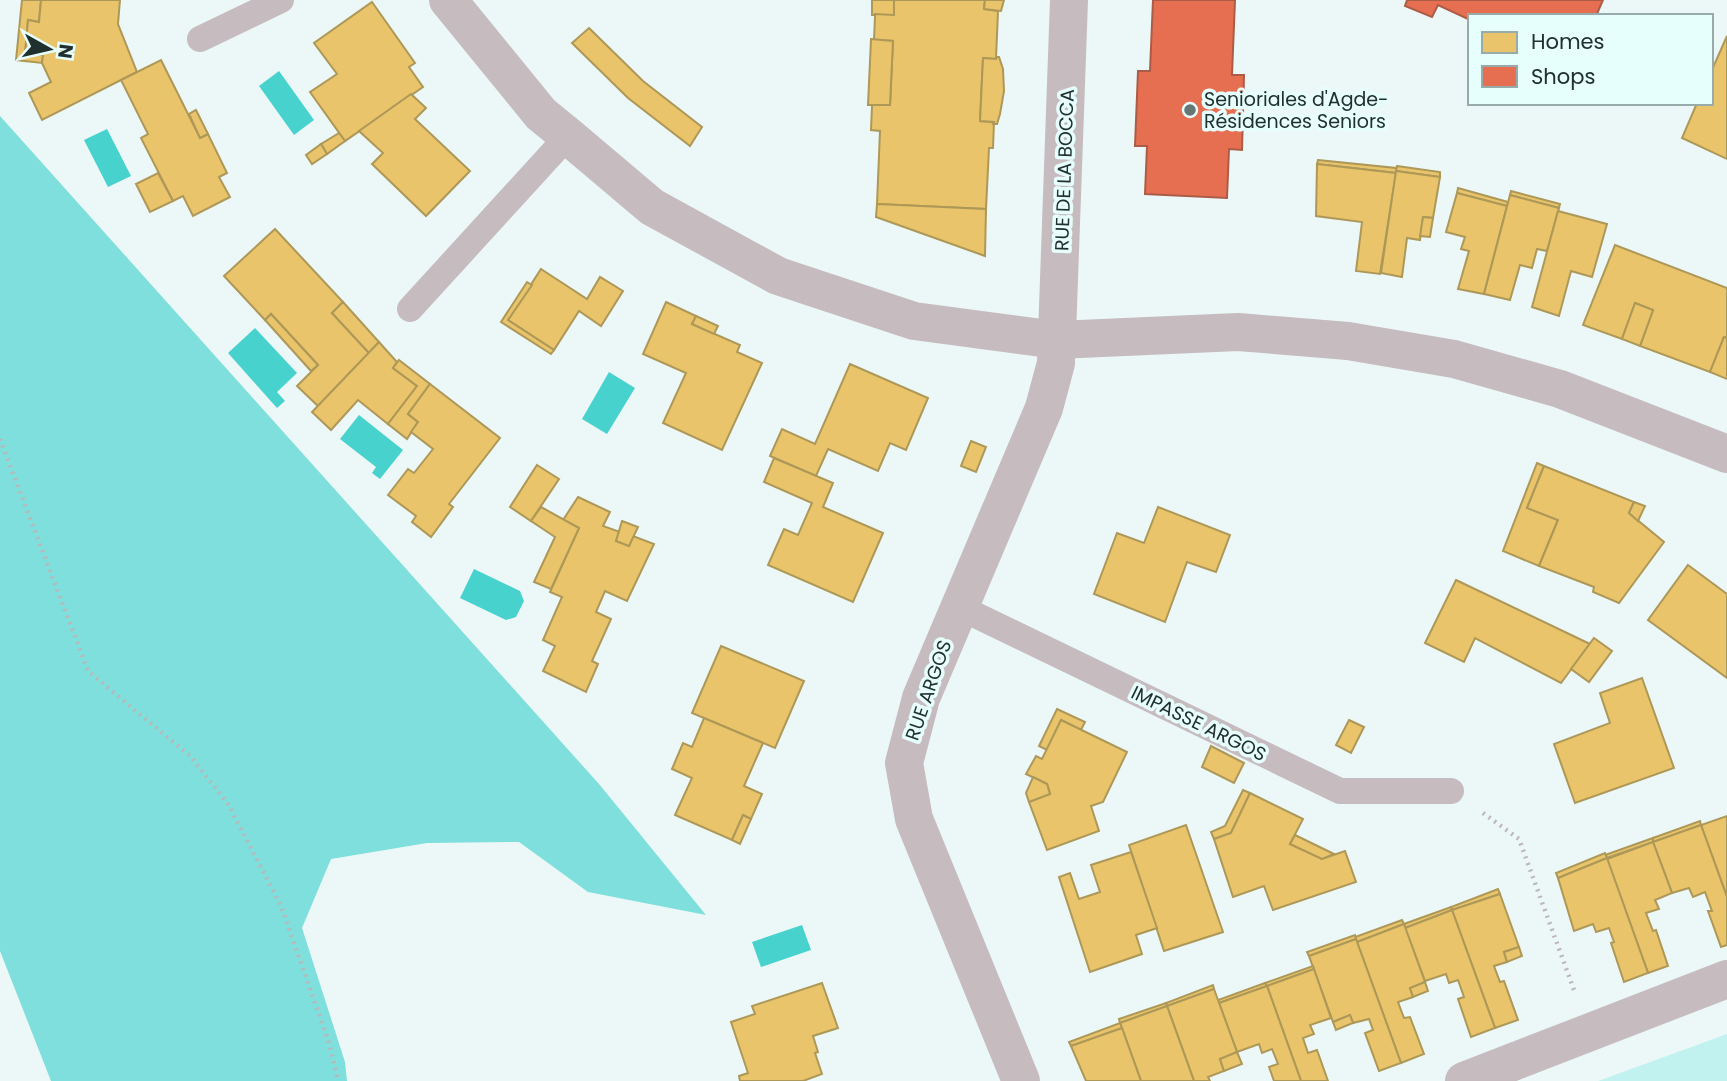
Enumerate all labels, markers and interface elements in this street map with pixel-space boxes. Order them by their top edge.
north arrow [14,14,84,84]
legend [1468,14,1713,105]
text: Homes [1531,27,1605,56]
text: N [51,42,80,60]
text: Shops [1531,62,1595,91]
place label: Senioriales d'Agde- Résidences Seniors [1204,86,1389,135]
street label: RUE DE LA BOCCA [1048,88,1081,252]
marker: Senioriales d'Agde- Résidences Seniors [1182,102,1198,118]
street label: RUE ARGOS [899,636,958,744]
street label: IMPASSE ARGOS [1127,679,1271,768]

